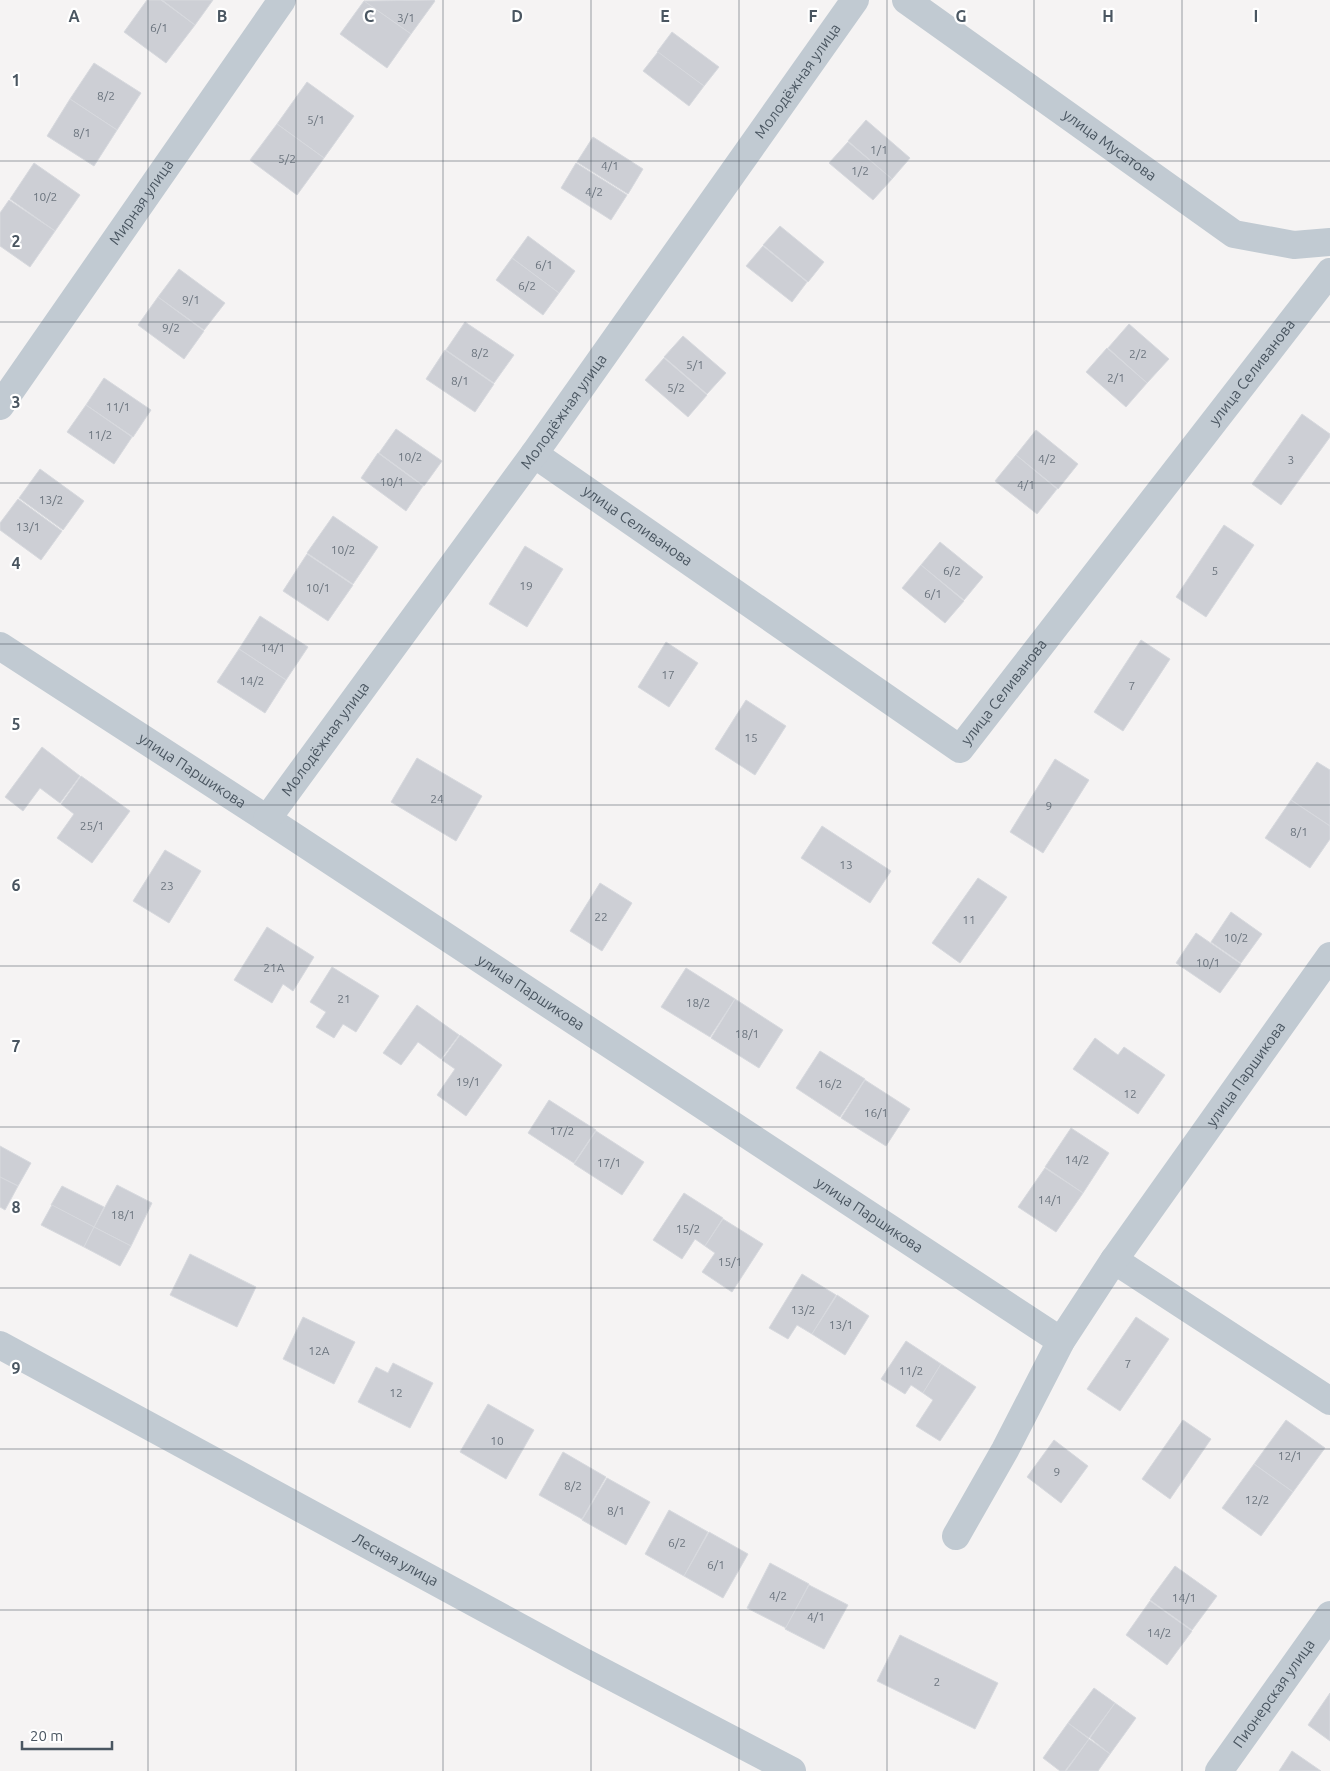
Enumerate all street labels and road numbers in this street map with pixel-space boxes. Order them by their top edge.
street label: Молодёжная улица [751,20,844,141]
street label: улица Мусатова [1060,106,1160,184]
street label: Мирная улица [106,156,177,248]
street label: улица Селиванова [1206,316,1298,428]
street label: Молодёжная улица [517,351,610,472]
street label: улица Селиванова [580,482,696,569]
street label: улица Селиванова [957,636,1050,748]
street label: Молодёжная улица [278,679,372,799]
street label: улица Паршикова [136,729,249,811]
street label: улица Паршикова [474,951,588,1033]
street label: улица Паршикова [1202,1018,1288,1130]
street label: улица Паршикова [813,1173,926,1256]
street label: Лесная улица [350,1529,441,1589]
street label: Пионерская улица [1229,1636,1318,1751]

